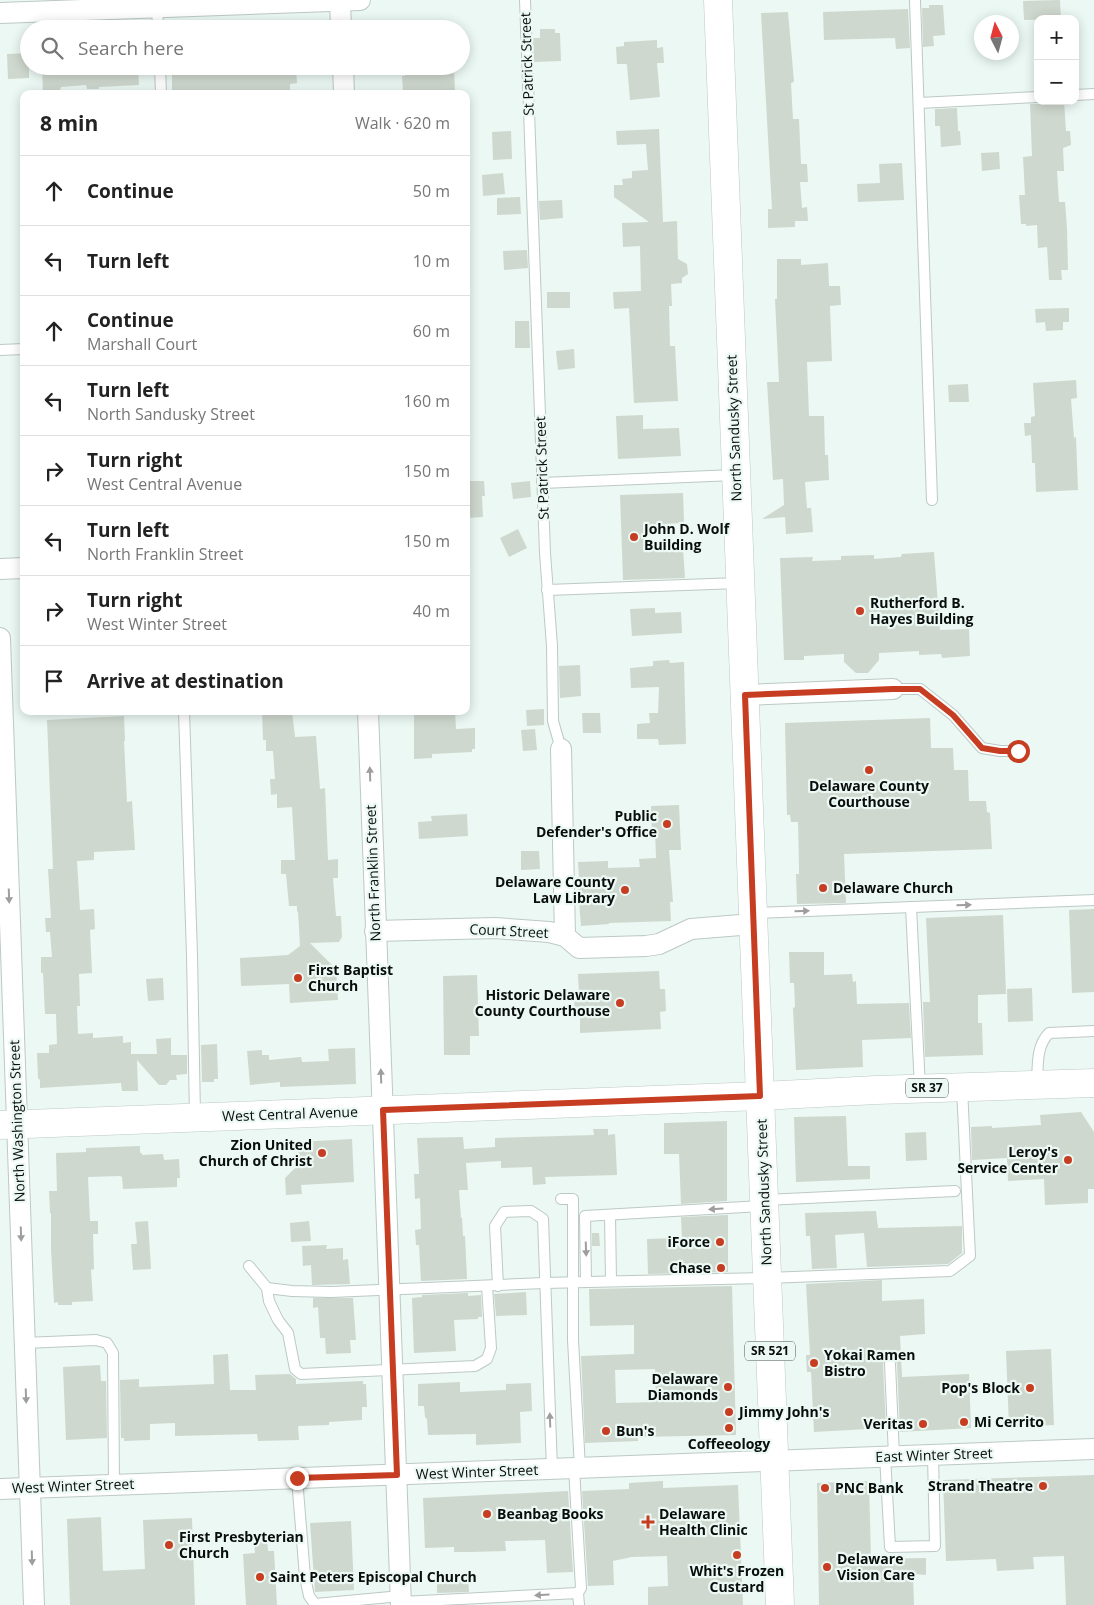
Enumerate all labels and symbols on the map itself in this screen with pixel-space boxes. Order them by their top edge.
street label: St Patrick Street [515,12,538,116]
north arrow [974,15,1019,60]
street label: North Sandusky Street [721,354,746,502]
street label: St Patrick Street [530,416,553,520]
place label: John D. Wolf Building [642,519,731,554]
marker: John D. Wolf Building [628,531,640,543]
place label: Rutherford B. Hayes Building [870,593,973,628]
marker: Rutherford B. Hayes Building [854,605,866,617]
route start [1007,740,1030,763]
marker: Delaware County Courthouse [863,764,875,776]
one-way arrow [366,766,374,782]
place label: Delaware County Courthouse [809,776,929,811]
street label: North Franklin Street [361,804,384,942]
place label: Public Defender's Office [536,806,657,841]
marker: Public Defender's Office [661,818,673,830]
place label: Delaware County Law Library [495,872,615,907]
place label: Delaware Church [833,878,953,897]
marker: Delaware Church [817,882,829,894]
marker: Delaware County Law Library [619,884,631,896]
one-way arrow [5,889,13,905]
one-way arrow [956,901,972,909]
one-way arrow [794,907,810,915]
street label: Court Street [469,919,549,942]
place label: First Baptist Church [308,960,393,995]
marker: First Baptist Church [292,972,304,984]
place label: Historic Delaware County Courthouse [475,985,610,1020]
marker: Historic Delaware County Courthouse [614,997,626,1009]
street label: North Washington Street [4,1040,29,1202]
one-way arrow [377,1068,385,1084]
road number: SR 37 [906,1078,948,1098]
street label: West Central Avenue [222,1102,358,1125]
street label: North Sandusky Street [751,1118,776,1266]
place label: Zion United Church of Christ [199,1135,312,1170]
place label: Leroy's Service Center [957,1142,1059,1177]
marker: Zion United Church of Christ [316,1147,328,1159]
marker: Leroy's Service Center [1062,1154,1074,1166]
one-way arrow [707,1205,723,1213]
one-way arrow [17,1226,25,1242]
place label: iForce [668,1232,710,1251]
marker: iForce [714,1236,726,1248]
one-way arrow [582,1241,590,1257]
place label: Chase [669,1258,711,1277]
marker: Chase [715,1262,727,1274]
road number: SR 521 [745,1342,795,1360]
place label: Yokai Ramen Bistro [824,1345,915,1380]
marker: Yokai Ramen Bistro [808,1357,820,1369]
place label: Delaware Diamonds [647,1369,718,1404]
place label: Pop's Block [941,1378,1020,1397]
marker: Delaware Diamonds [722,1381,734,1393]
marker: Pop's Block [1024,1382,1036,1394]
one-way arrow [22,1388,30,1404]
place label: Jimmy John's [737,1402,829,1421]
marker: Jimmy John's [723,1406,735,1418]
one-way arrow [545,1412,553,1428]
place label: Mi Cerrito [974,1412,1044,1431]
place label: Veritas [864,1414,913,1433]
marker: Mi Cerrito [958,1416,970,1428]
marker: Veritas [917,1418,929,1430]
place label: Bun's [616,1421,655,1440]
marker: Coffeeology [723,1422,735,1434]
marker: Bun's [600,1425,612,1437]
place label: Coffeeology [688,1434,770,1453]
street label: East Winter Street [875,1443,993,1466]
street label: West Winter Street [415,1460,539,1483]
route end [286,1467,309,1490]
street label: West Winter Street [11,1474,135,1497]
place label: Strand Theatre [928,1476,1033,1495]
place label: PNC Bank [835,1478,904,1497]
marker: Strand Theatre [1037,1480,1049,1492]
marker: PNC Bank [819,1482,831,1494]
place label: Beanbag Books [497,1504,604,1523]
place label: Delaware Health Clinic [659,1504,748,1539]
marker: Beanbag Books [481,1508,493,1520]
marker: Delaware Health Clinic [641,1515,655,1529]
place label: First Presbyterian Church [179,1527,304,1562]
marker: First Presbyterian Church [163,1539,175,1551]
marker: Whit's Frozen Custard [731,1549,743,1561]
place label: Delaware Vision Care [837,1549,915,1584]
one-way arrow [28,1551,36,1567]
place label: Whit's Frozen Custard [690,1561,784,1596]
marker: Delaware Vision Care [821,1561,833,1573]
place label: Saint Peters Episcopal Church [270,1567,477,1586]
marker: Saint Peters Episcopal Church [254,1571,266,1583]
one-way arrow [533,1591,549,1599]

